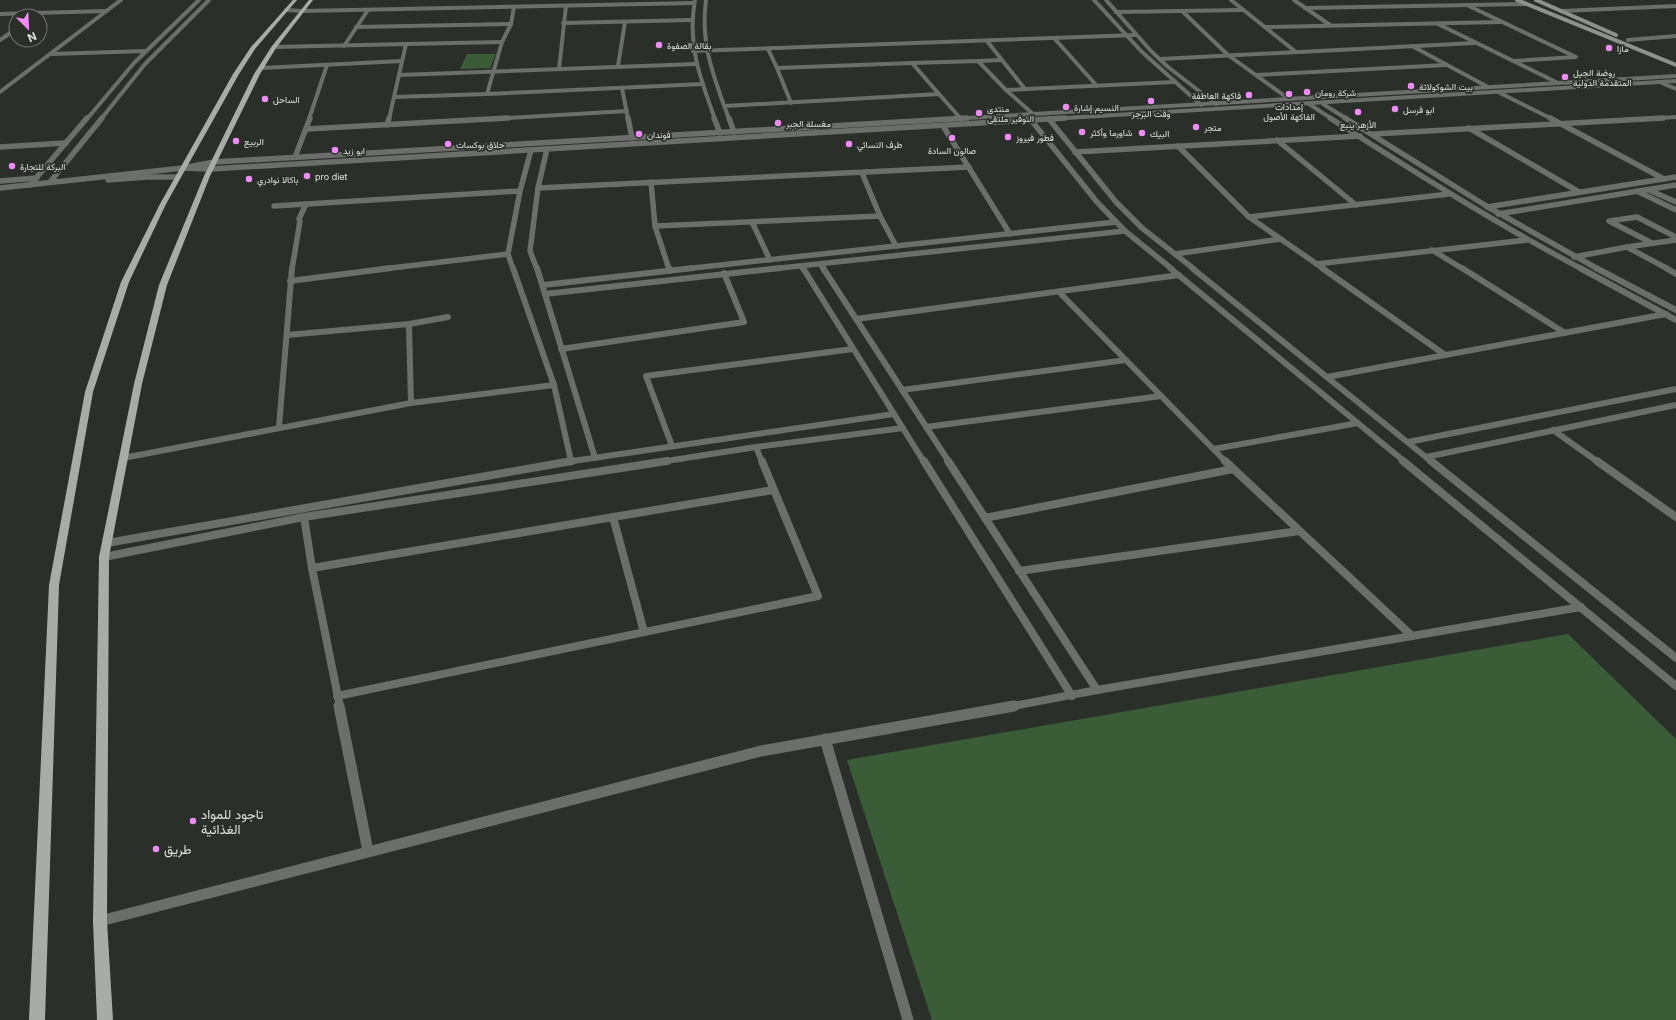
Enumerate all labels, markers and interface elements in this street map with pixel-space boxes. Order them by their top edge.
north arrow [8,8,48,48]
text: N [25,29,39,45]
marker: بقالة الصفوة [654,40,664,50]
place label: بقالة الصفوة [667,40,712,52]
marker: مازا [1604,43,1614,53]
place label: مازا [1617,43,1629,55]
place label: روضة الجيل المتقدمة الدولية [1573,67,1632,89]
marker: روضة الجيل المتقدمة الدولية [1560,72,1570,82]
marker: بيت الشوكولاتة [1406,81,1416,91]
place label: بيت الشوكولاتة [1419,81,1473,93]
marker: شركة رومان [1302,87,1312,97]
place label: شركة رومان [1315,87,1356,99]
marker: إمدادات الفاكهة الأصول [1284,89,1294,99]
place label: فاكهة العاطفة [1192,90,1241,102]
marker: فاكهة العاطفة [1244,90,1254,100]
marker: الساحل [260,94,270,104]
place label: الساحل [273,94,300,105]
marker: وقت البرجر [1146,96,1156,106]
place label: إمدادات الفاكهة الأصول [1263,101,1315,123]
marker: النسيم إشارة [1061,102,1071,112]
place label: النسيم إشارة [1074,102,1119,114]
place label: منتدى التوفير ملتقى [987,103,1034,125]
marker: ابو فرسل [1390,104,1400,114]
place label: ابو فرسل [1403,104,1434,116]
marker: الأزهر ينبع [1353,107,1363,117]
marker: منتدى التوفير ملتقى [974,108,984,118]
place label: وقت البرجر [1130,108,1171,120]
marker: مغسلة الجبر [773,118,783,128]
place label: مغسلة الجبر [785,118,831,130]
place label: الأزهر ينبع [1340,119,1376,131]
marker: متجر [1191,122,1201,132]
place label: متجر [1203,122,1222,134]
marker: شاورما وأكثر [1077,127,1087,137]
place label: شاورما وأكثر [1089,127,1132,139]
marker: البيك [1137,128,1147,138]
place label: البيك [1150,128,1169,139]
marker: فوندان [634,129,644,139]
place label: فوندان [647,129,671,141]
marker: فطور فيروز [1003,132,1013,142]
place label: فطور فيروز [1015,132,1054,144]
marker: صالون السادة [947,133,957,143]
marker: الربيع [231,136,241,146]
place label: الربيع [244,136,264,148]
marker: حلاق بوكسات [443,139,453,149]
place label: حلاق بوكسات [456,139,505,151]
marker: طرف النسائي [844,139,854,149]
place label: طرف النسائي [857,139,902,152]
marker: ابو زيد [330,145,340,155]
place label: ابو زيد [343,145,365,157]
place label: صالون السادة [928,145,977,157]
marker: البركة للتجارة [7,161,17,171]
place label: البركة للتجارة [20,161,65,173]
marker: pro diet [302,171,312,181]
place label: pro diet [315,171,348,182]
marker: باكالا نوادري [244,174,254,184]
place label: باكالا نوادري [257,174,299,187]
place label: تاجود للمواد الغذائية [201,806,263,837]
marker: تاجود للمواد الغذائية [188,816,198,826]
place label: طريق [164,841,192,858]
marker: طريق [151,844,161,854]

